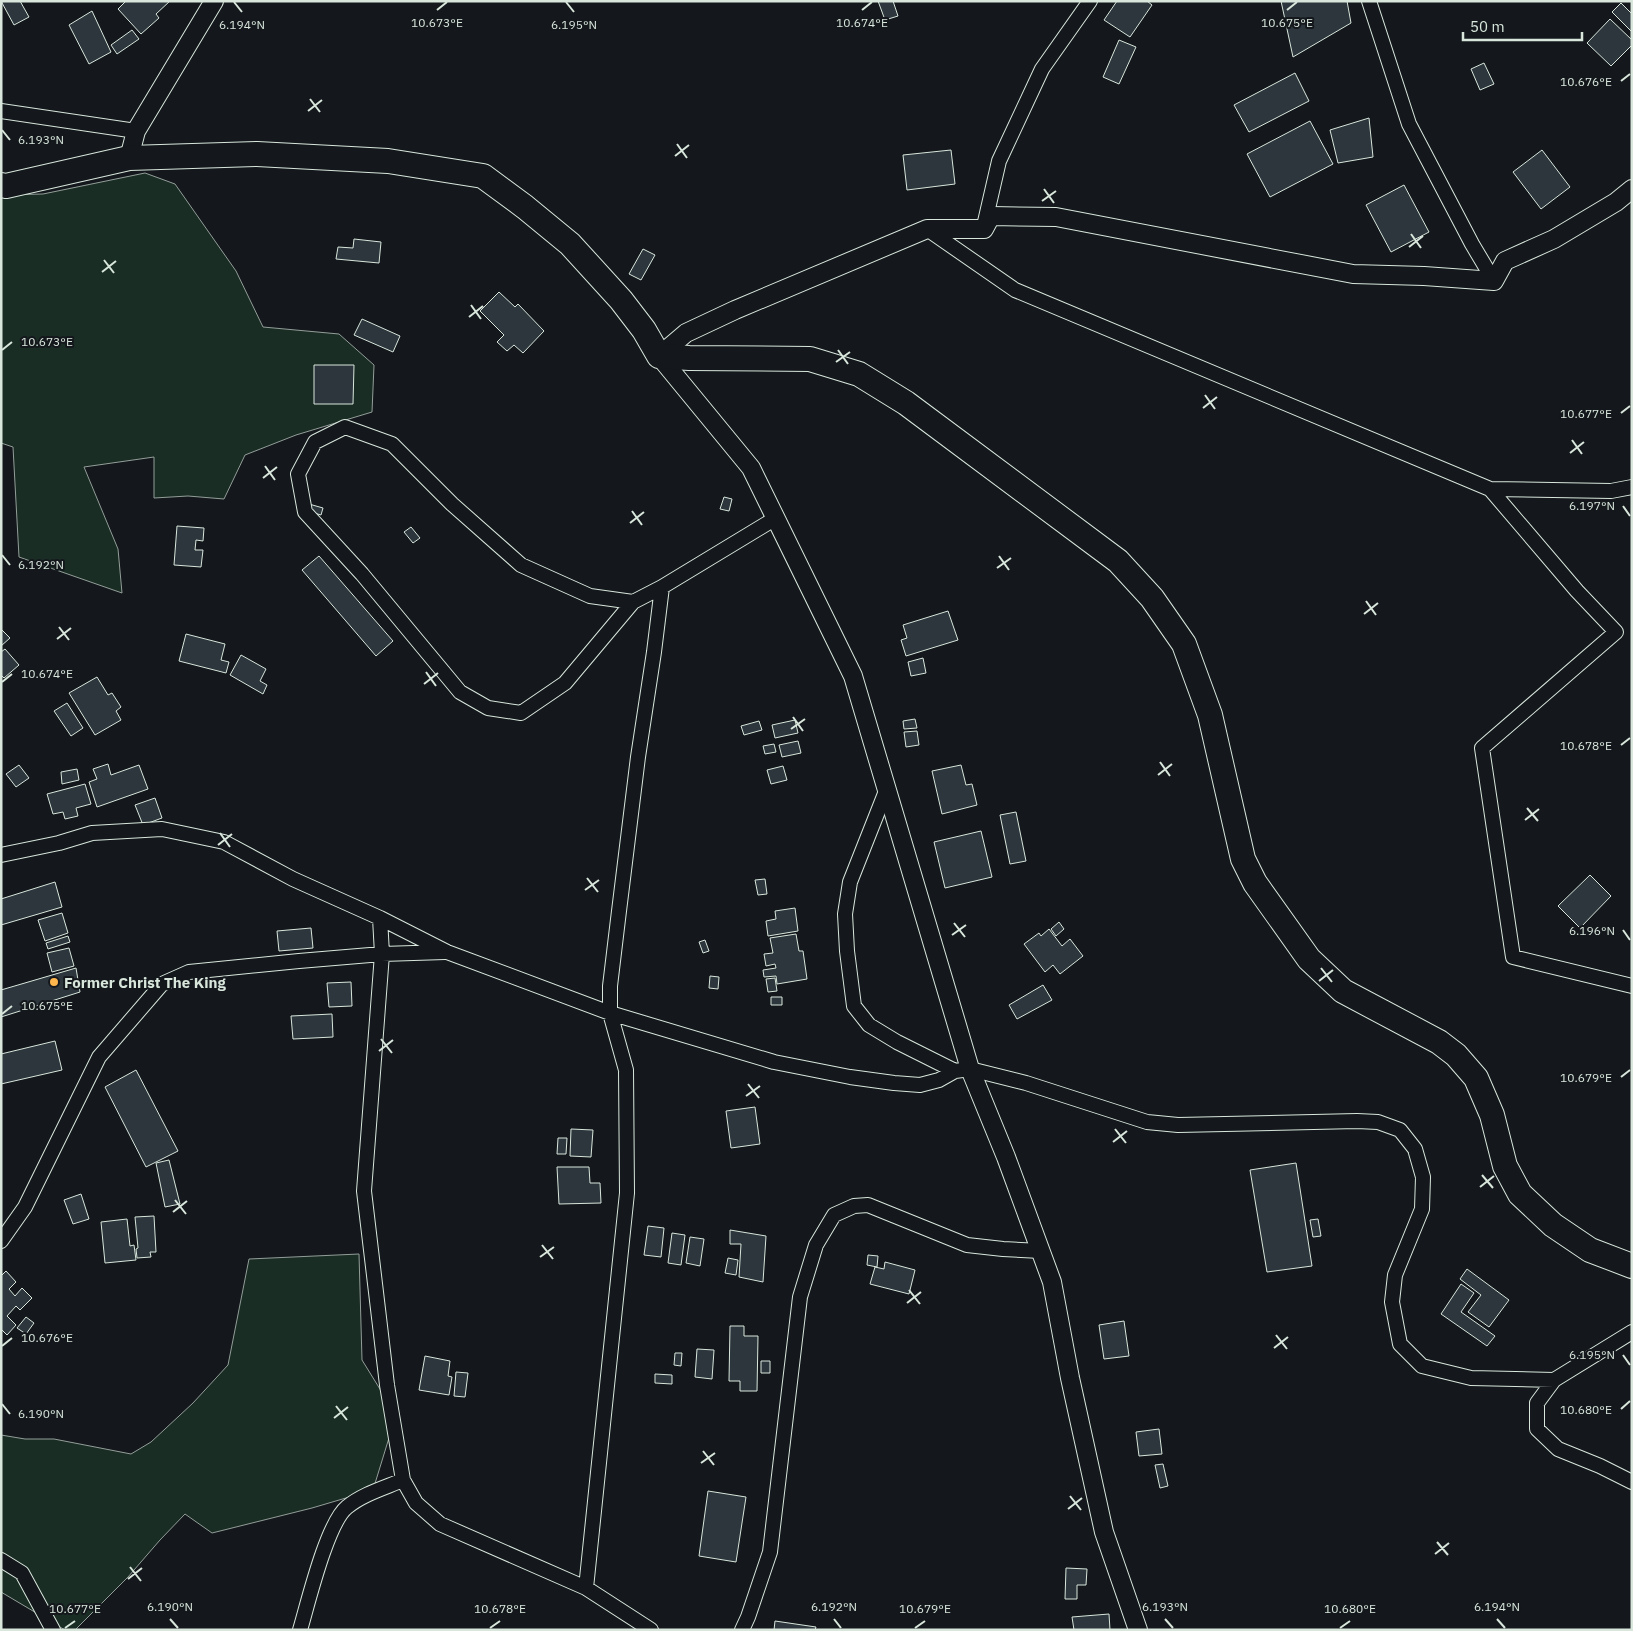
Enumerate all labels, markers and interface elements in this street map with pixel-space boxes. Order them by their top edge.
scale bar [1463,10,1582,42]
text: 10.673°E [411,15,463,30]
text: 10.674°E [836,15,888,30]
text: 10.675°E [1261,15,1313,30]
text: 6.194°N [219,17,265,32]
text: 6.195°N [551,17,597,32]
text: 50 m [1470,17,1505,36]
text: 10.676°E [1560,74,1612,89]
text: 6.193°N [18,132,64,147]
text: 10.673°E [21,334,73,349]
text: 10.677°E [1560,406,1612,421]
text: 6.197°N [1569,498,1615,513]
text: 6.192°N [18,557,64,572]
text: 10.674°E [21,666,73,681]
text: 10.678°E [1560,738,1612,753]
text: 6.196°N [1569,923,1615,938]
place label: Former Christ The King [64,973,226,992]
marker: Former Christ The King [48,976,60,988]
text: 10.675°E [21,998,73,1013]
text: 10.679°E [1560,1070,1612,1085]
text: 10.676°E [21,1330,73,1345]
text: 6.195°N [1569,1347,1615,1362]
text: 10.680°E [1560,1402,1612,1417]
text: 6.190°N [18,1406,64,1421]
text: 6.190°N [147,1599,193,1614]
text: 6.192°N [811,1599,857,1614]
text: 6.193°N [1142,1599,1188,1614]
text: 6.194°N [1474,1599,1520,1614]
text: 10.677°E [49,1601,101,1616]
text: 10.678°E [474,1601,526,1616]
text: 10.679°E [899,1601,951,1616]
text: 10.680°E [1324,1601,1376,1616]

